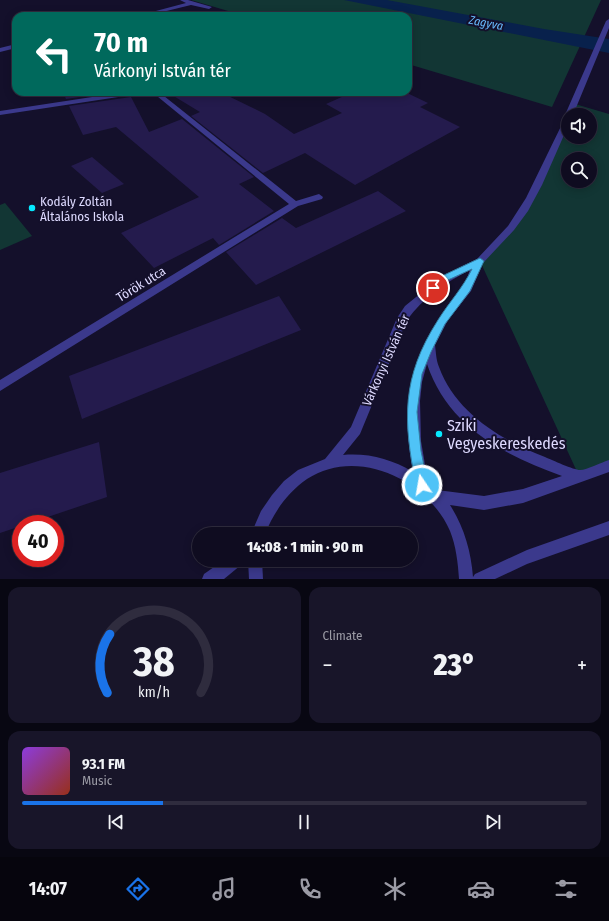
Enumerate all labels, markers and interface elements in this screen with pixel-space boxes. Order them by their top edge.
water label: Zagyva [467,13,504,33]
text: 70 m [94,26,148,59]
icon: left [28,28,80,80]
text: Várkonyi István tér [94,60,231,82]
map controls [561,108,597,188]
button: sound [561,108,597,144]
button: search [561,152,597,188]
place label: Kodály Zoltán Általános Iskola [40,194,124,224]
marker: Kodály Zoltán Általános Iskola [27,203,37,213]
street label: Török utca [114,263,168,305]
pin [416,271,450,305]
icon: arrive [422,277,444,299]
street label: Várkonyi István tér [359,311,413,408]
place label: Sziki Vegyeskereskedés [447,416,566,453]
marker: Sziki Vegyeskereskedés [434,429,444,439]
position arrow [401,464,443,506]
speed limit sign: 40 [12,515,64,567]
text: 14:08 · 1 min · 90 m [247,538,363,556]
text: Climate [323,628,363,643]
text: 38 [132,637,175,687]
text: 23° [433,647,476,683]
text: − [323,652,332,679]
text: + [577,652,587,679]
text: km/h [138,684,170,701]
text: 93.1 FM [82,755,125,773]
text: Music [82,773,112,788]
icon: previous [105,811,127,833]
icon: pause [293,811,315,833]
icon: next [482,811,504,833]
icon: directions [124,875,152,903]
icon: music [210,875,238,903]
icon: phone [296,875,324,903]
icon: climate [381,875,409,903]
icon: car [467,875,495,903]
icon: filters [552,875,580,903]
text: 14:07 [29,878,67,900]

